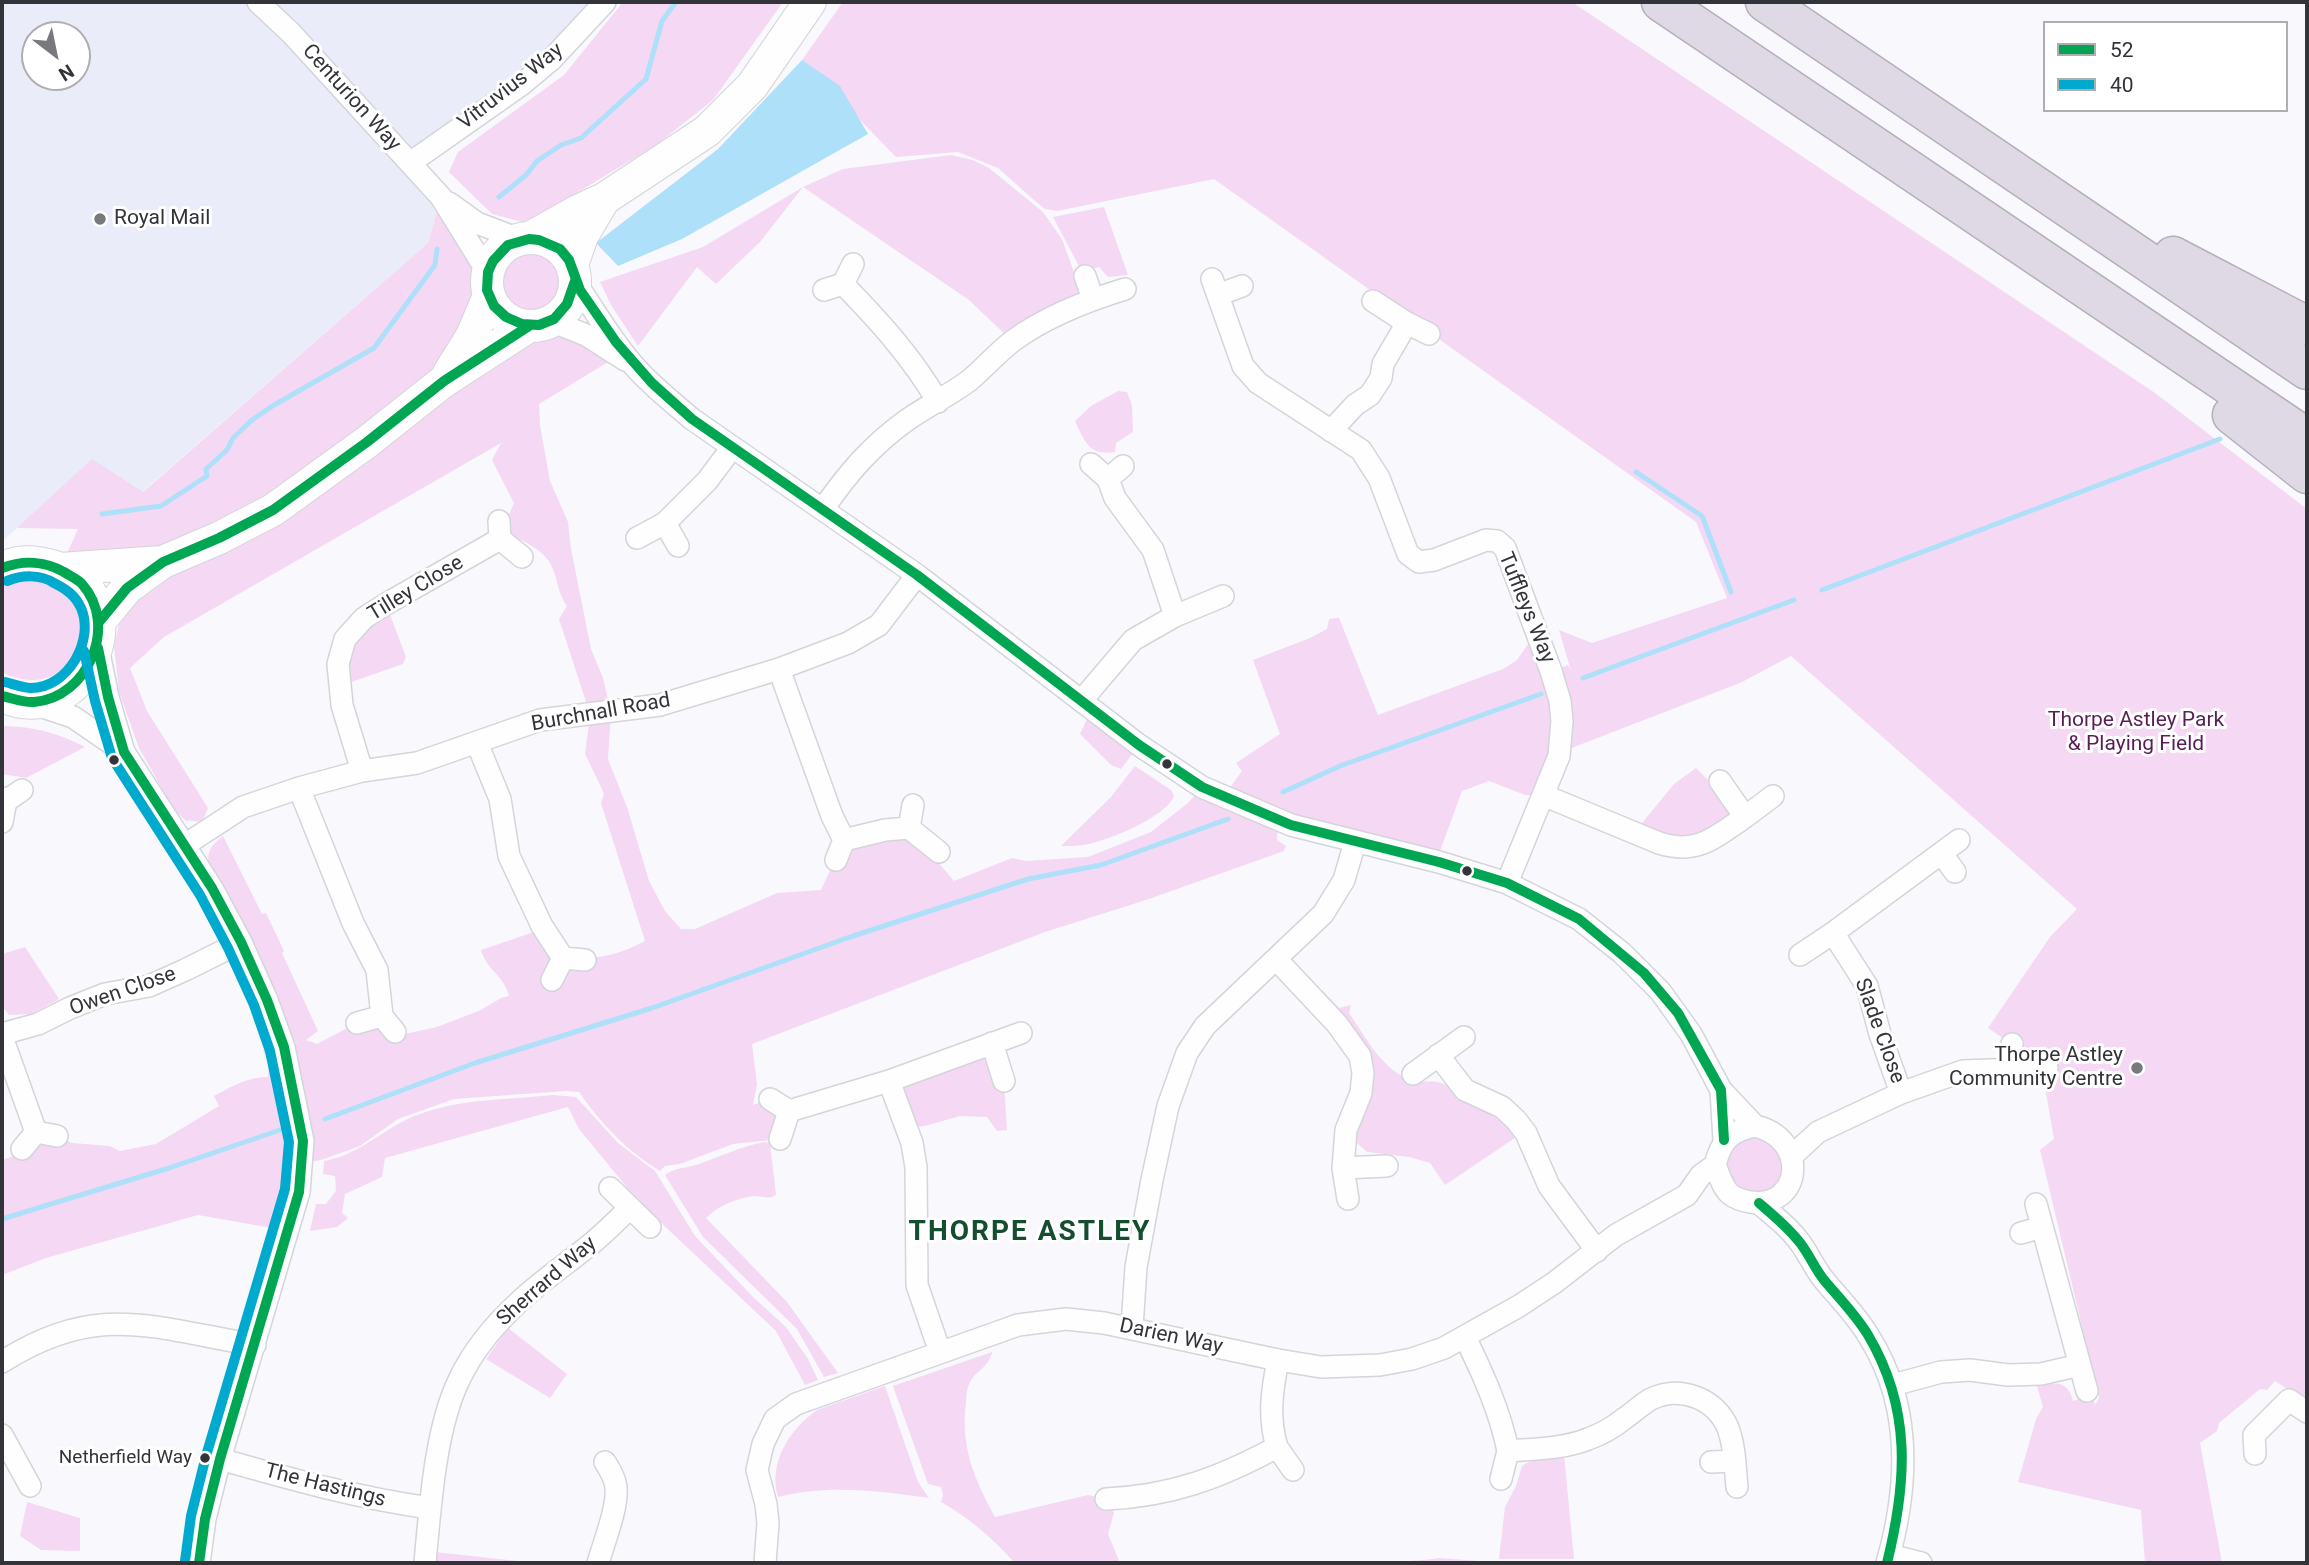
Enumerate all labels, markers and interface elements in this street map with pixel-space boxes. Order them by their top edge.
north arrow [21,21,91,91]
legend [2043,21,2288,112]
street label: Vitruvius Way [453,38,569,136]
text: 52 [2110,38,2134,62]
street label: Centurion Way [296,39,406,157]
text: N [55,59,78,86]
text: 40 [2110,73,2134,97]
place label: Royal Mail [114,206,210,232]
marker: Royal Mail [92,211,108,227]
street label: Tuffleys Way [1492,549,1560,667]
street label: Tilley Close [364,551,468,627]
street label: Burchnall Road [529,688,673,738]
park label: Thorpe Astley Park & Playing Field [2048,708,2224,758]
unlabelled marker [107,753,121,767]
unlabelled marker [1160,757,1174,771]
unlabelled marker [1460,864,1474,878]
street label: Owen Close [66,962,180,1022]
street label: Slade Close [1848,975,1910,1087]
place label: Thorpe Astley Community Centre [1949,1043,2123,1093]
marker: Thorpe Astley Community Centre [2129,1060,2145,1076]
district label: THORPE ASTLEY [910,1216,1150,1250]
street label: Sherrard Way [492,1232,602,1332]
street label: Darien Way [1117,1314,1225,1360]
place label: Netherfield Way [59,1447,192,1469]
marker: Netherfield Way [198,1451,212,1465]
street label: The Hastings [262,1459,388,1513]

